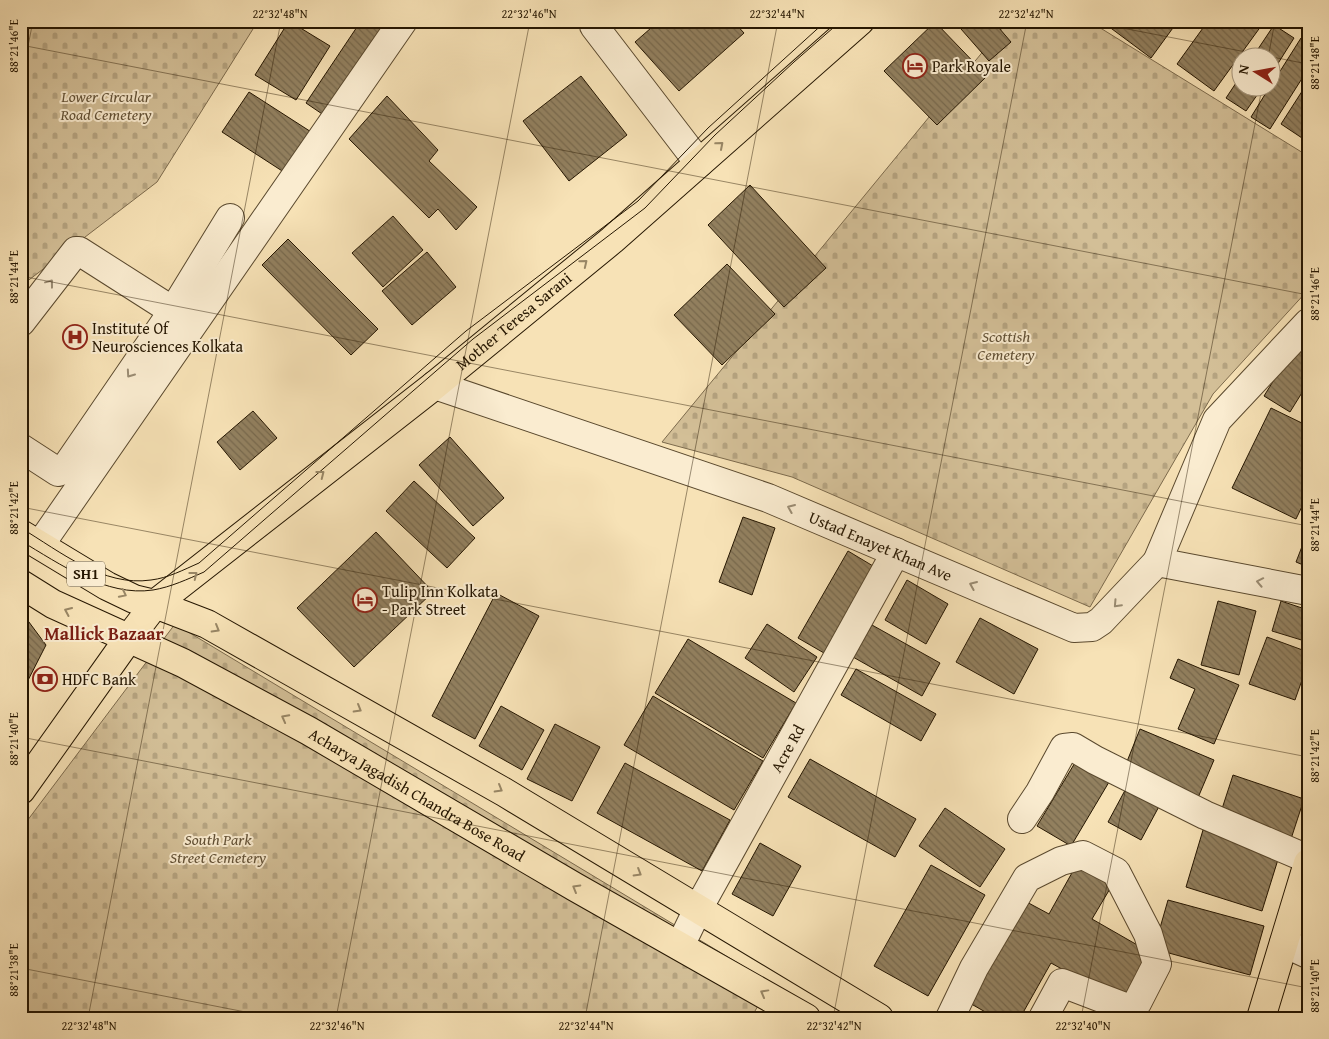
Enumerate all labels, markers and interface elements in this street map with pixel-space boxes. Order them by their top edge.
text: 22°32'48"N [252,5,308,22]
text: 22°32'46"N [501,5,557,22]
text: 22°32'44"N [749,5,805,22]
text: 22°32'42"N [998,5,1054,22]
text: 88°21'46"E [5,19,22,73]
text: 88°21'48"E [1306,36,1323,90]
north arrow [1232,48,1282,98]
hotel icon: Park Royale [902,53,928,79]
place label: Park Royale [932,54,1011,78]
text: N [1233,62,1254,76]
park label: Lower Circular Road Cemetery [59,84,152,126]
one-way arrow [714,142,723,150]
text: 88°21'44"E [5,250,22,304]
one-way arrow [578,260,587,268]
street label: Mother Teresa Sarani [450,266,577,376]
text: 88°21'46"E [1306,267,1323,321]
one-way arrow [45,280,53,289]
place label: Institute Of Neurosciences Kolkata [92,316,244,358]
hospital icon: Institute Of Neurosciences Kolkata [62,324,88,350]
park label: Scottish Cemetery [977,324,1035,366]
one-way arrow [127,368,136,378]
one-way arrow [316,471,325,480]
text: 88°21'42"E [5,481,22,535]
text: 88°21'44"E [1306,498,1323,552]
one-way arrow [787,503,796,514]
street label: Ustad Enayet Khan Ave [805,505,956,587]
road number: SH1 [67,562,105,586]
one-way arrow [188,572,197,580]
one-way arrow [1255,577,1264,588]
place label: Tulip Inn Kolkata - Park Street [382,579,499,621]
one-way arrow [969,580,977,590]
hotel icon: Tulip Inn Kolkata - Park Street [352,587,378,613]
one-way arrow [118,588,127,598]
one-way arrow [1114,599,1123,608]
one-way arrow [64,606,73,617]
district label: Mallick Bazaar [44,620,164,647]
one-way arrow [211,623,220,633]
bank icon: HDFC Bank [32,666,58,692]
place label: HDFC Bank [62,667,137,691]
one-way arrow [352,703,361,713]
text: 88°21'40"E [5,712,22,766]
one-way arrow [281,714,290,724]
street label: Acre Rd [764,719,810,777]
street label: Acharya Jagadish Chandra Bose Road [304,722,530,867]
text: 88°21'42"E [1306,729,1323,783]
one-way arrow [494,783,503,793]
park label: South Park Street Cemetery [170,827,267,869]
one-way arrow [633,866,642,876]
one-way arrow [573,884,582,894]
text: 88°21'38"E [5,943,22,997]
text: 88°21'40"E [1306,959,1323,1013]
one-way arrow [760,989,769,999]
text: 22°32'48"N [61,1017,117,1034]
text: 22°32'46"N [309,1017,365,1034]
text: 22°32'44"N [558,1017,614,1034]
text: 22°32'42"N [806,1017,862,1034]
text: 22°32'40"N [1055,1017,1111,1034]

